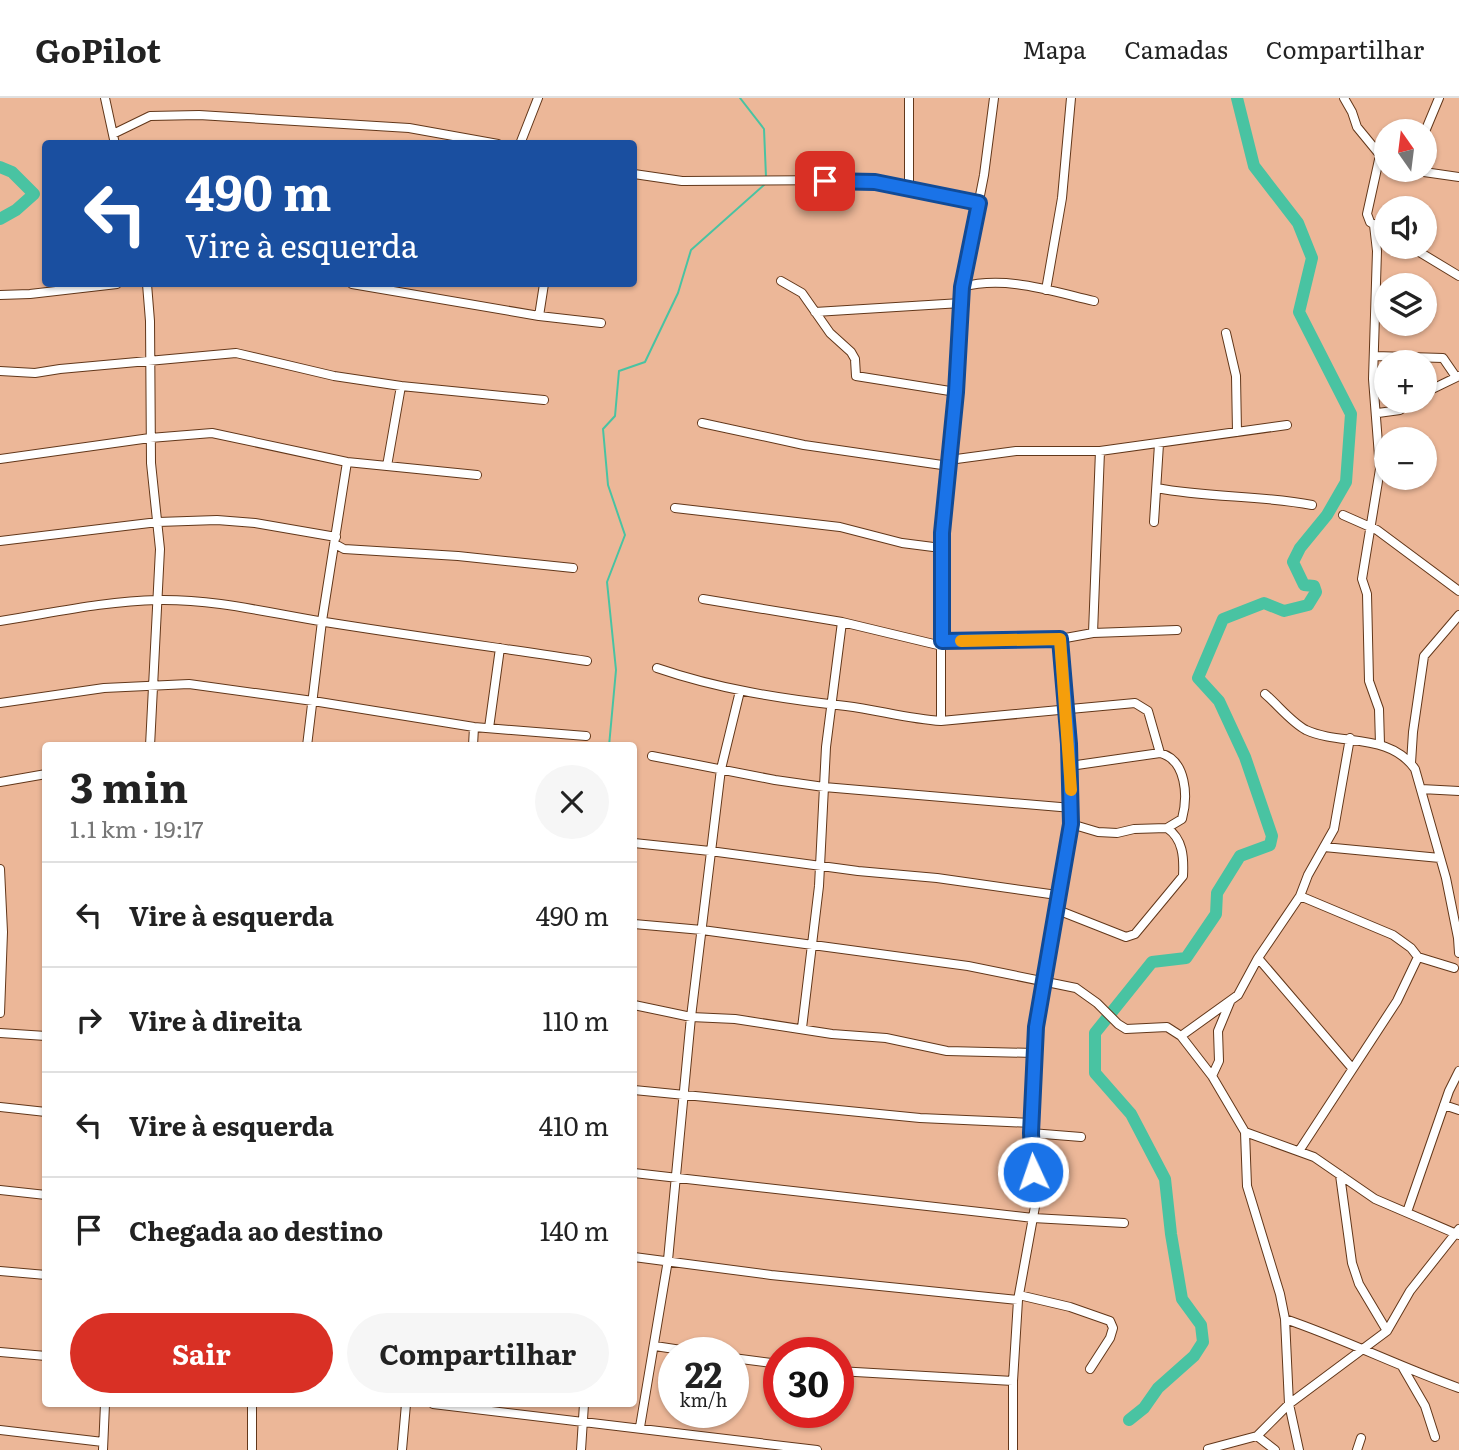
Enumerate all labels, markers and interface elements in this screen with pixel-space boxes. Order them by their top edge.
text: GoPilot [35,24,161,73]
text: Mapa [1022,31,1086,66]
text: Camadas [1124,31,1228,66]
text: Compartilhar [1266,31,1424,66]
north arrow [1374,119,1437,182]
map controls [1374,119,1437,490]
pin [795,151,855,211]
text: 490 m [185,153,332,226]
icon: arrive [806,162,844,200]
icon: left [70,168,161,259]
button: sound [1374,196,1437,259]
text: Vire à esquerda [185,220,418,268]
button: layers [1374,273,1437,336]
button: + [1374,350,1437,413]
button: − [1374,427,1437,490]
text: 3 min [70,754,188,816]
button: close [535,765,609,839]
text: 1.1 km · 19:17 [70,811,203,845]
text: Vire à esquerda [129,895,334,934]
text: 490 m [536,895,609,934]
icon: left [70,896,108,934]
text: Vire à direita [129,1000,302,1039]
text: 110 m [542,1000,609,1039]
icon: right [70,1001,108,1039]
text: Vire à esquerda [129,1105,334,1144]
text: 410 m [539,1105,609,1144]
icon: left [70,1106,108,1144]
position arrow [996,1135,1070,1209]
text: Chegada ao destino [129,1210,383,1249]
text: 140 m [540,1210,609,1249]
icon: arrive [70,1211,108,1249]
button: Sair [70,1313,333,1393]
button: Compartilhar [347,1313,609,1393]
speed limit sign: 30 [763,1337,854,1428]
text: 22 [685,1347,722,1399]
text: km/h [680,1386,727,1413]

